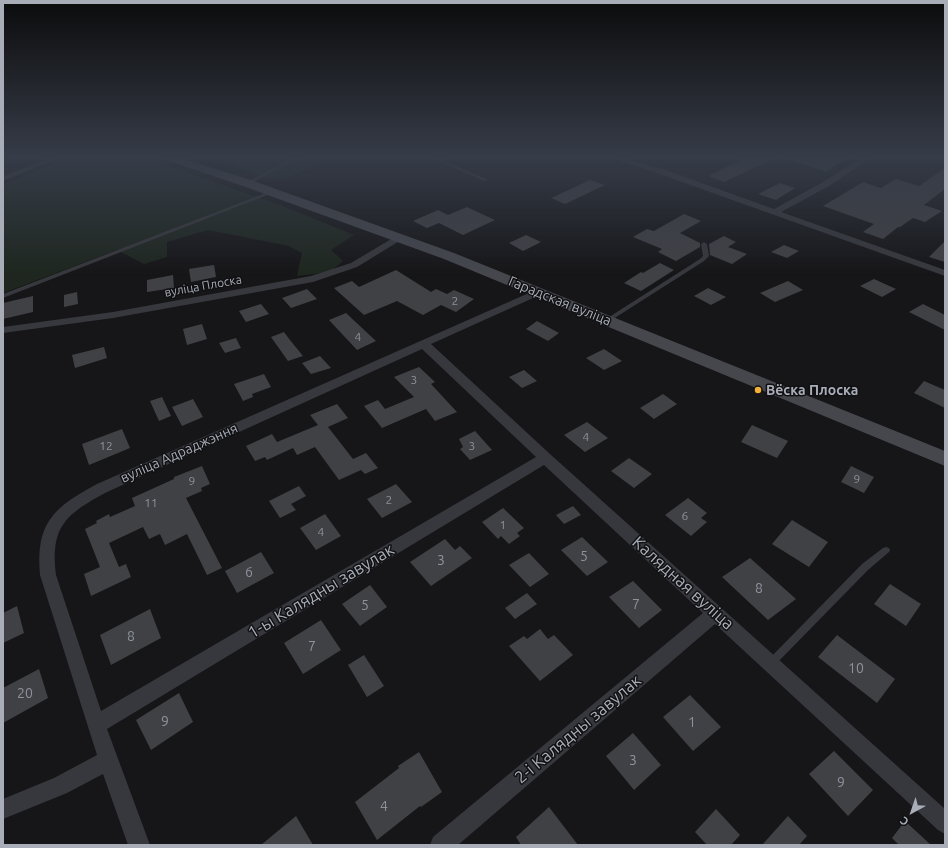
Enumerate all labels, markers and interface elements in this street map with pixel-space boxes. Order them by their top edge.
street label: вуліца Плоска [163,272,243,300]
street label: Гарадская вуліца [506,273,614,329]
house number: 2 [452,294,458,308]
house number: 4 [355,330,361,344]
house number: 3 [411,373,417,387]
place label: Вёска Плоска [766,382,858,398]
marker: Вёска Плоска [753,385,763,395]
street label: вуліца Адраджэння [118,420,240,486]
house number: 4 [583,430,589,444]
house number: 12 [99,439,113,453]
house number: 3 [469,439,475,453]
house number: 9 [854,472,860,486]
house number: 9 [189,474,195,488]
house number: 2 [386,493,392,507]
house number: 11 [144,496,158,510]
house number: 6 [682,509,688,523]
house number: 1 [500,518,506,532]
house number: 4 [318,525,324,539]
street label: Калядная вуліца [628,532,738,634]
street label: 1-ы Калядны завулак [244,539,398,643]
house number: 5 [580,548,588,564]
house number: 3 [437,552,445,568]
house number: 6 [245,564,253,580]
house number: 8 [755,580,763,596]
house number: 7 [632,596,640,612]
house number: 5 [361,597,369,613]
house number: 8 [127,628,135,644]
house number: 7 [308,638,316,654]
house number: 10 [848,660,864,676]
street label: 2-і Калядны завулак [511,670,645,788]
house number: 20 [17,685,33,701]
house number: 9 [161,713,169,729]
house number: 1 [688,714,696,730]
house number: 3 [629,752,637,768]
house number: 9 [837,774,845,790]
north arrow [892,792,932,832]
house number: 4 [380,798,388,814]
text: С [898,814,911,828]

